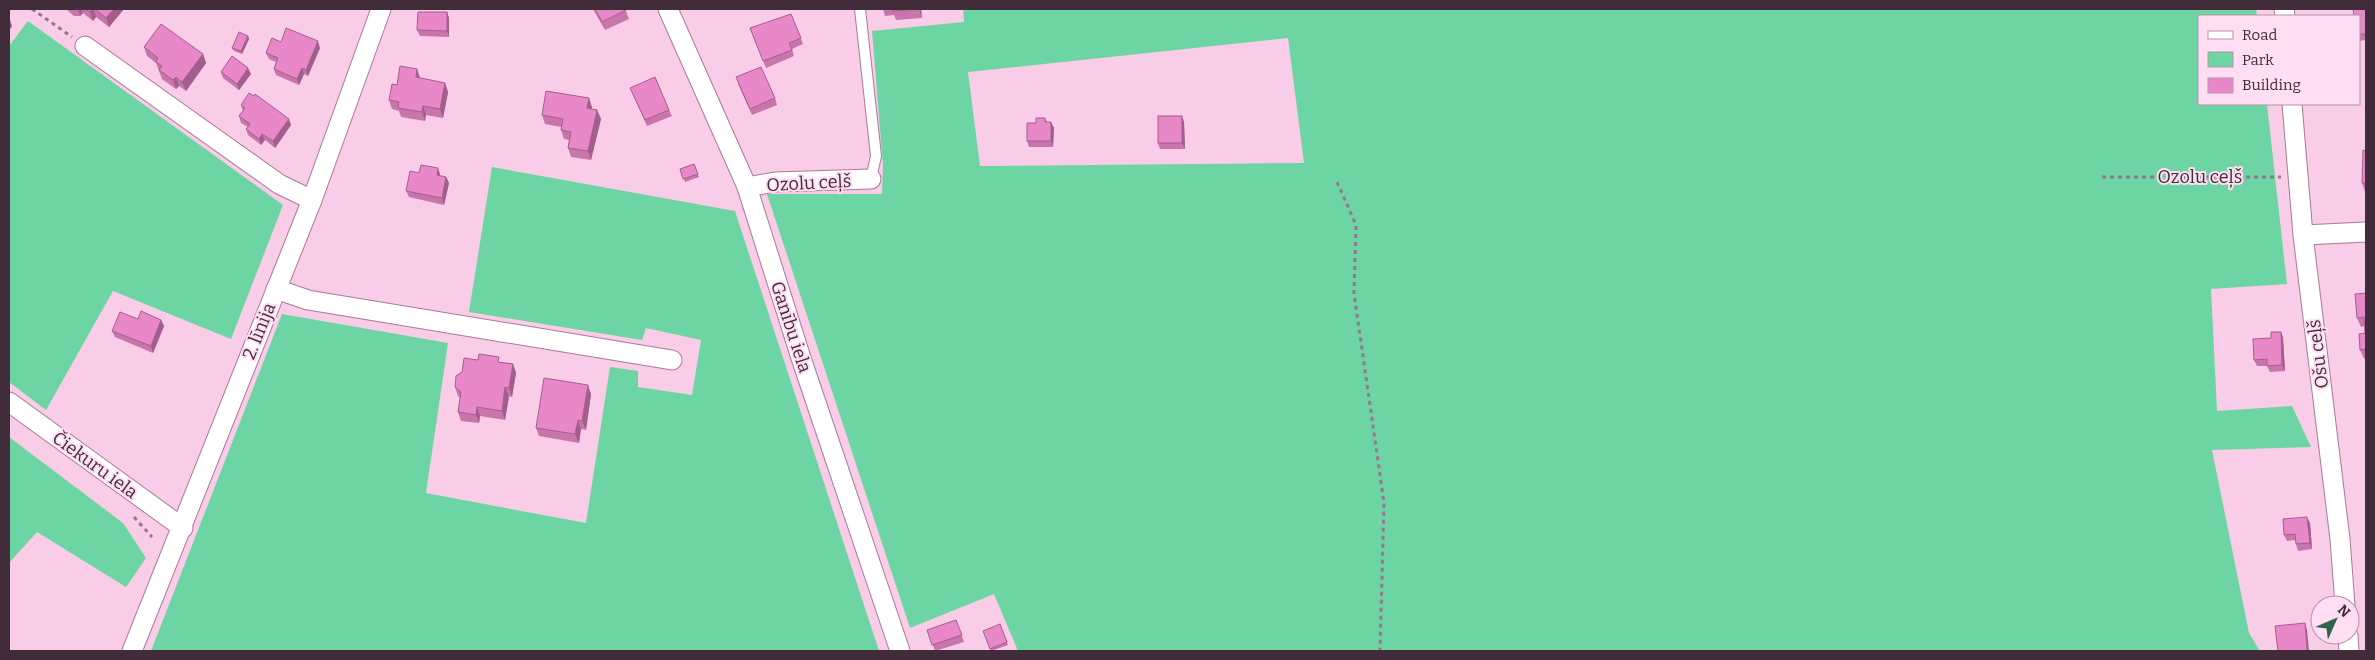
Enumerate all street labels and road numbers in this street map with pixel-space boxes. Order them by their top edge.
street label: Ozolu ceļš [2157,166,2243,189]
street label: Ozolu ceļš [766,170,852,197]
street label: Ganību iela [766,278,816,376]
street label: 2. līnija [238,299,280,363]
street label: Ošu ceļš [2303,318,2334,390]
street label: Čiekuru iela [48,427,142,503]

